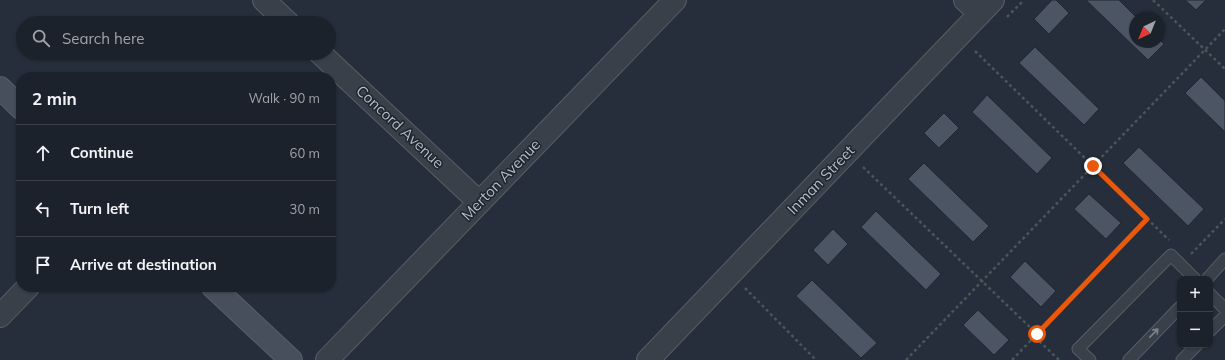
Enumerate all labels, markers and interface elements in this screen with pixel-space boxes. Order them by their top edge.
north arrow [1129,12,1165,48]
search box [16,16,336,60]
icon: search [30,27,52,49]
text: Search here [62,29,144,48]
street label: Concord Avenue [352,81,448,172]
text: 2 min [32,88,77,109]
text: Walk · 90 m [249,90,320,106]
street label: Merton Avenue [457,135,544,224]
street label: Inman Street [783,141,858,218]
icon: ahead [32,142,54,164]
text: Continue [70,143,133,162]
text: 60 m [290,145,320,161]
route end [1084,157,1102,175]
icon: left [32,198,54,220]
text: Turn left [70,199,129,218]
text: 30 m [290,201,320,217]
icon: arrive [32,254,54,276]
text: Arrive at destination [70,255,217,274]
map controls [1177,276,1213,348]
button: + [1177,276,1213,312]
button: − [1177,312,1213,348]
route start [1028,325,1046,343]
one-way arrow [1149,328,1159,338]

